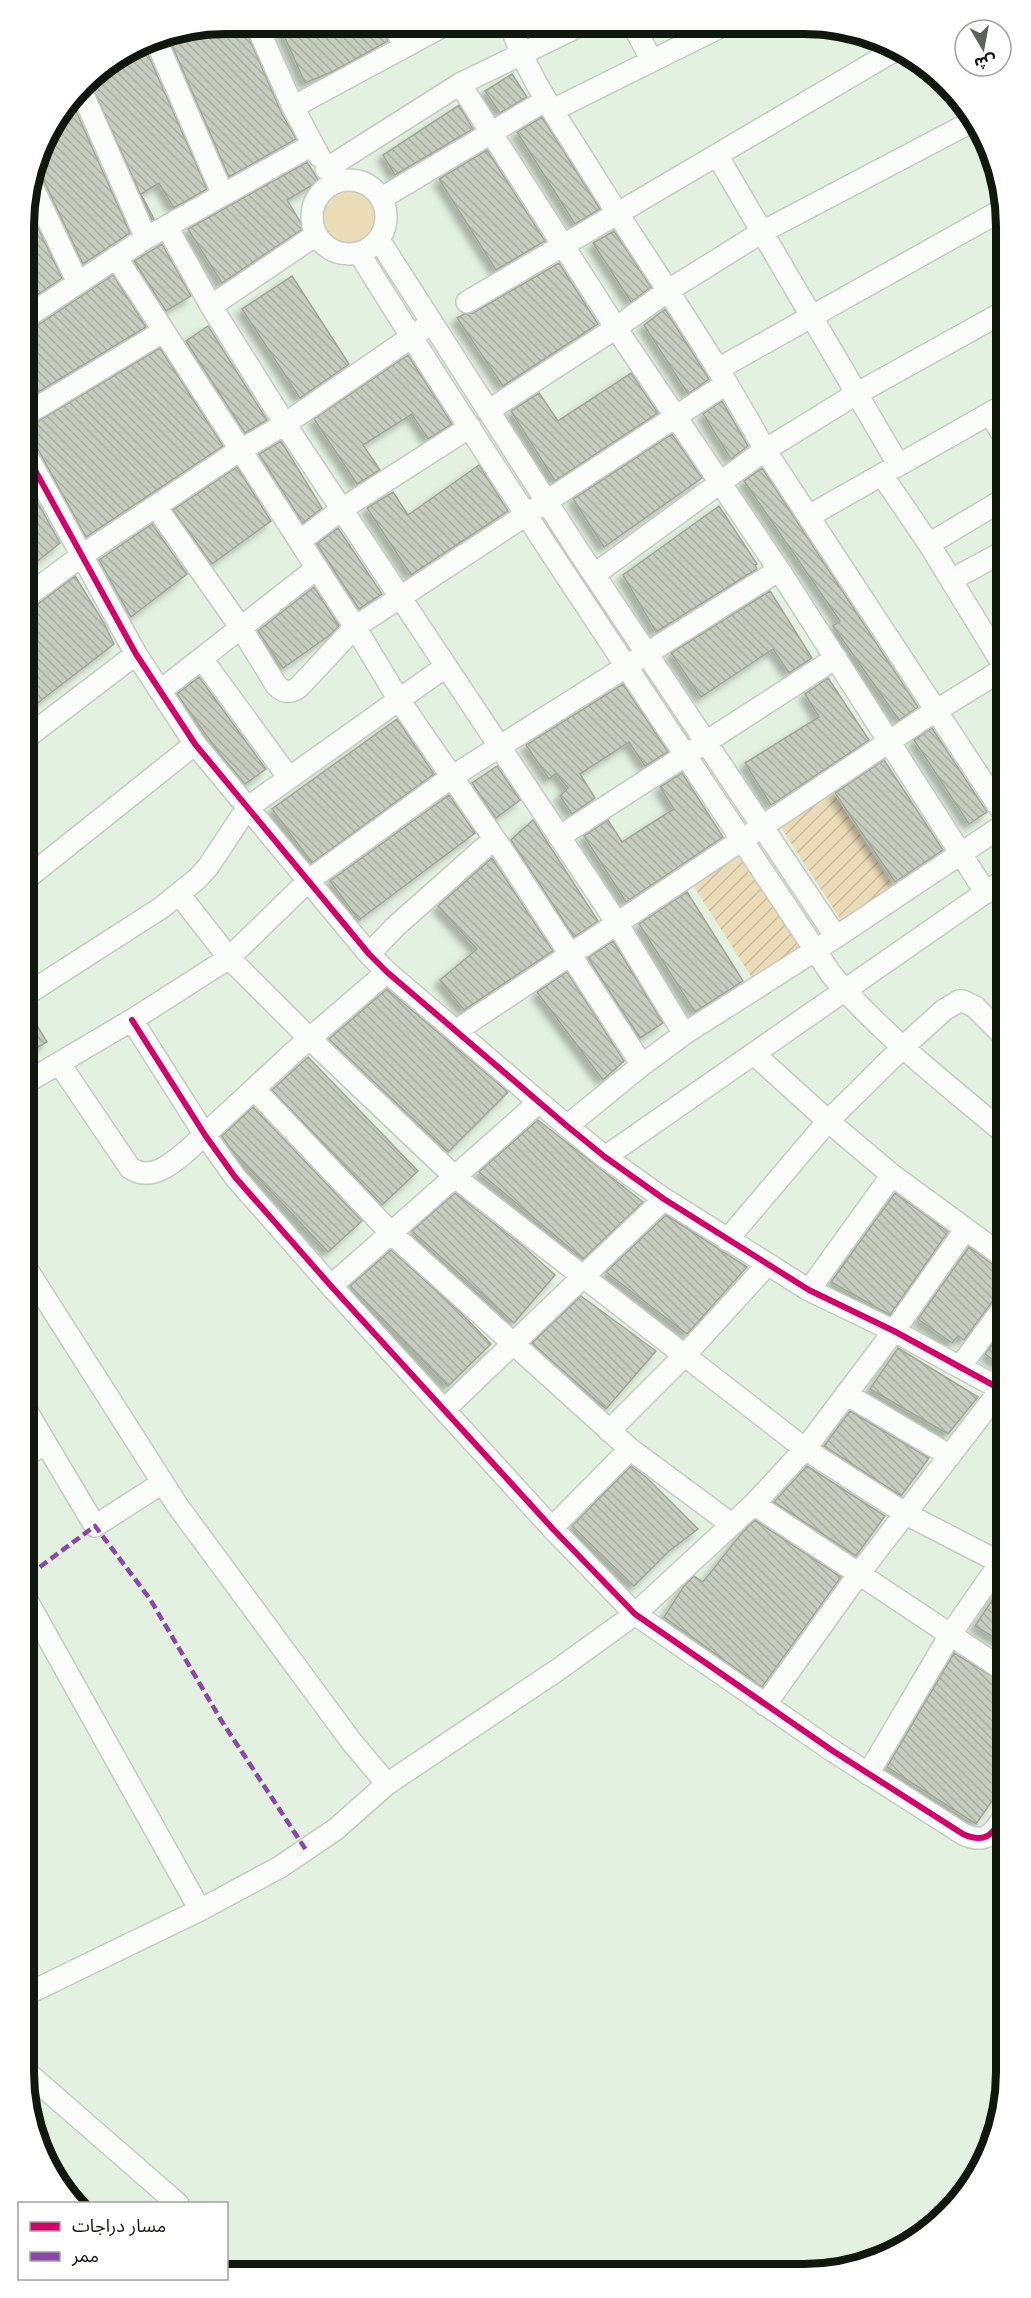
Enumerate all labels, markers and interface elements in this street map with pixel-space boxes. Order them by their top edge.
north arrow [953,18,1013,78]
text: ش [973,49,998,76]
legend [18,2202,228,2280]
text: مسار دراجات [72,2213,166,2238]
text: ممر [71,2243,99,2268]

